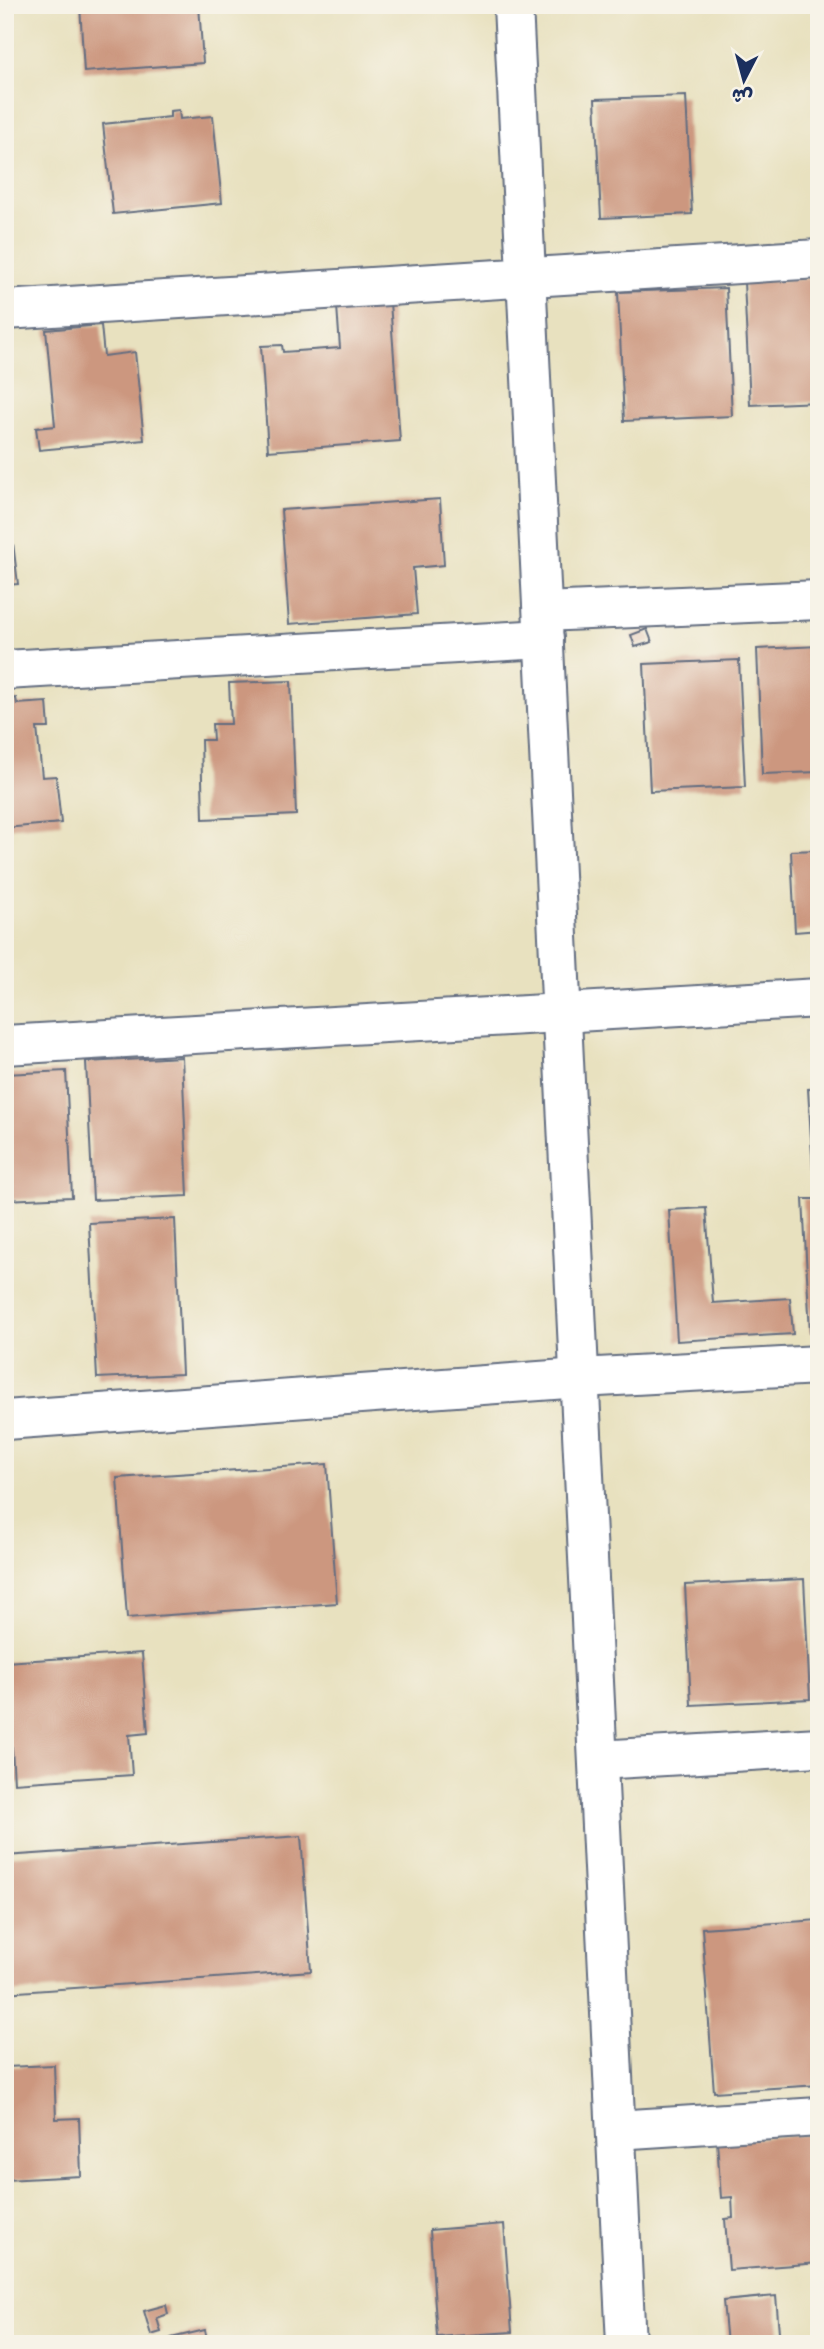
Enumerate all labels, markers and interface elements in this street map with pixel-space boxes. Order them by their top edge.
north arrow [708,46,778,116]
text: ش [730,83,754,111]

